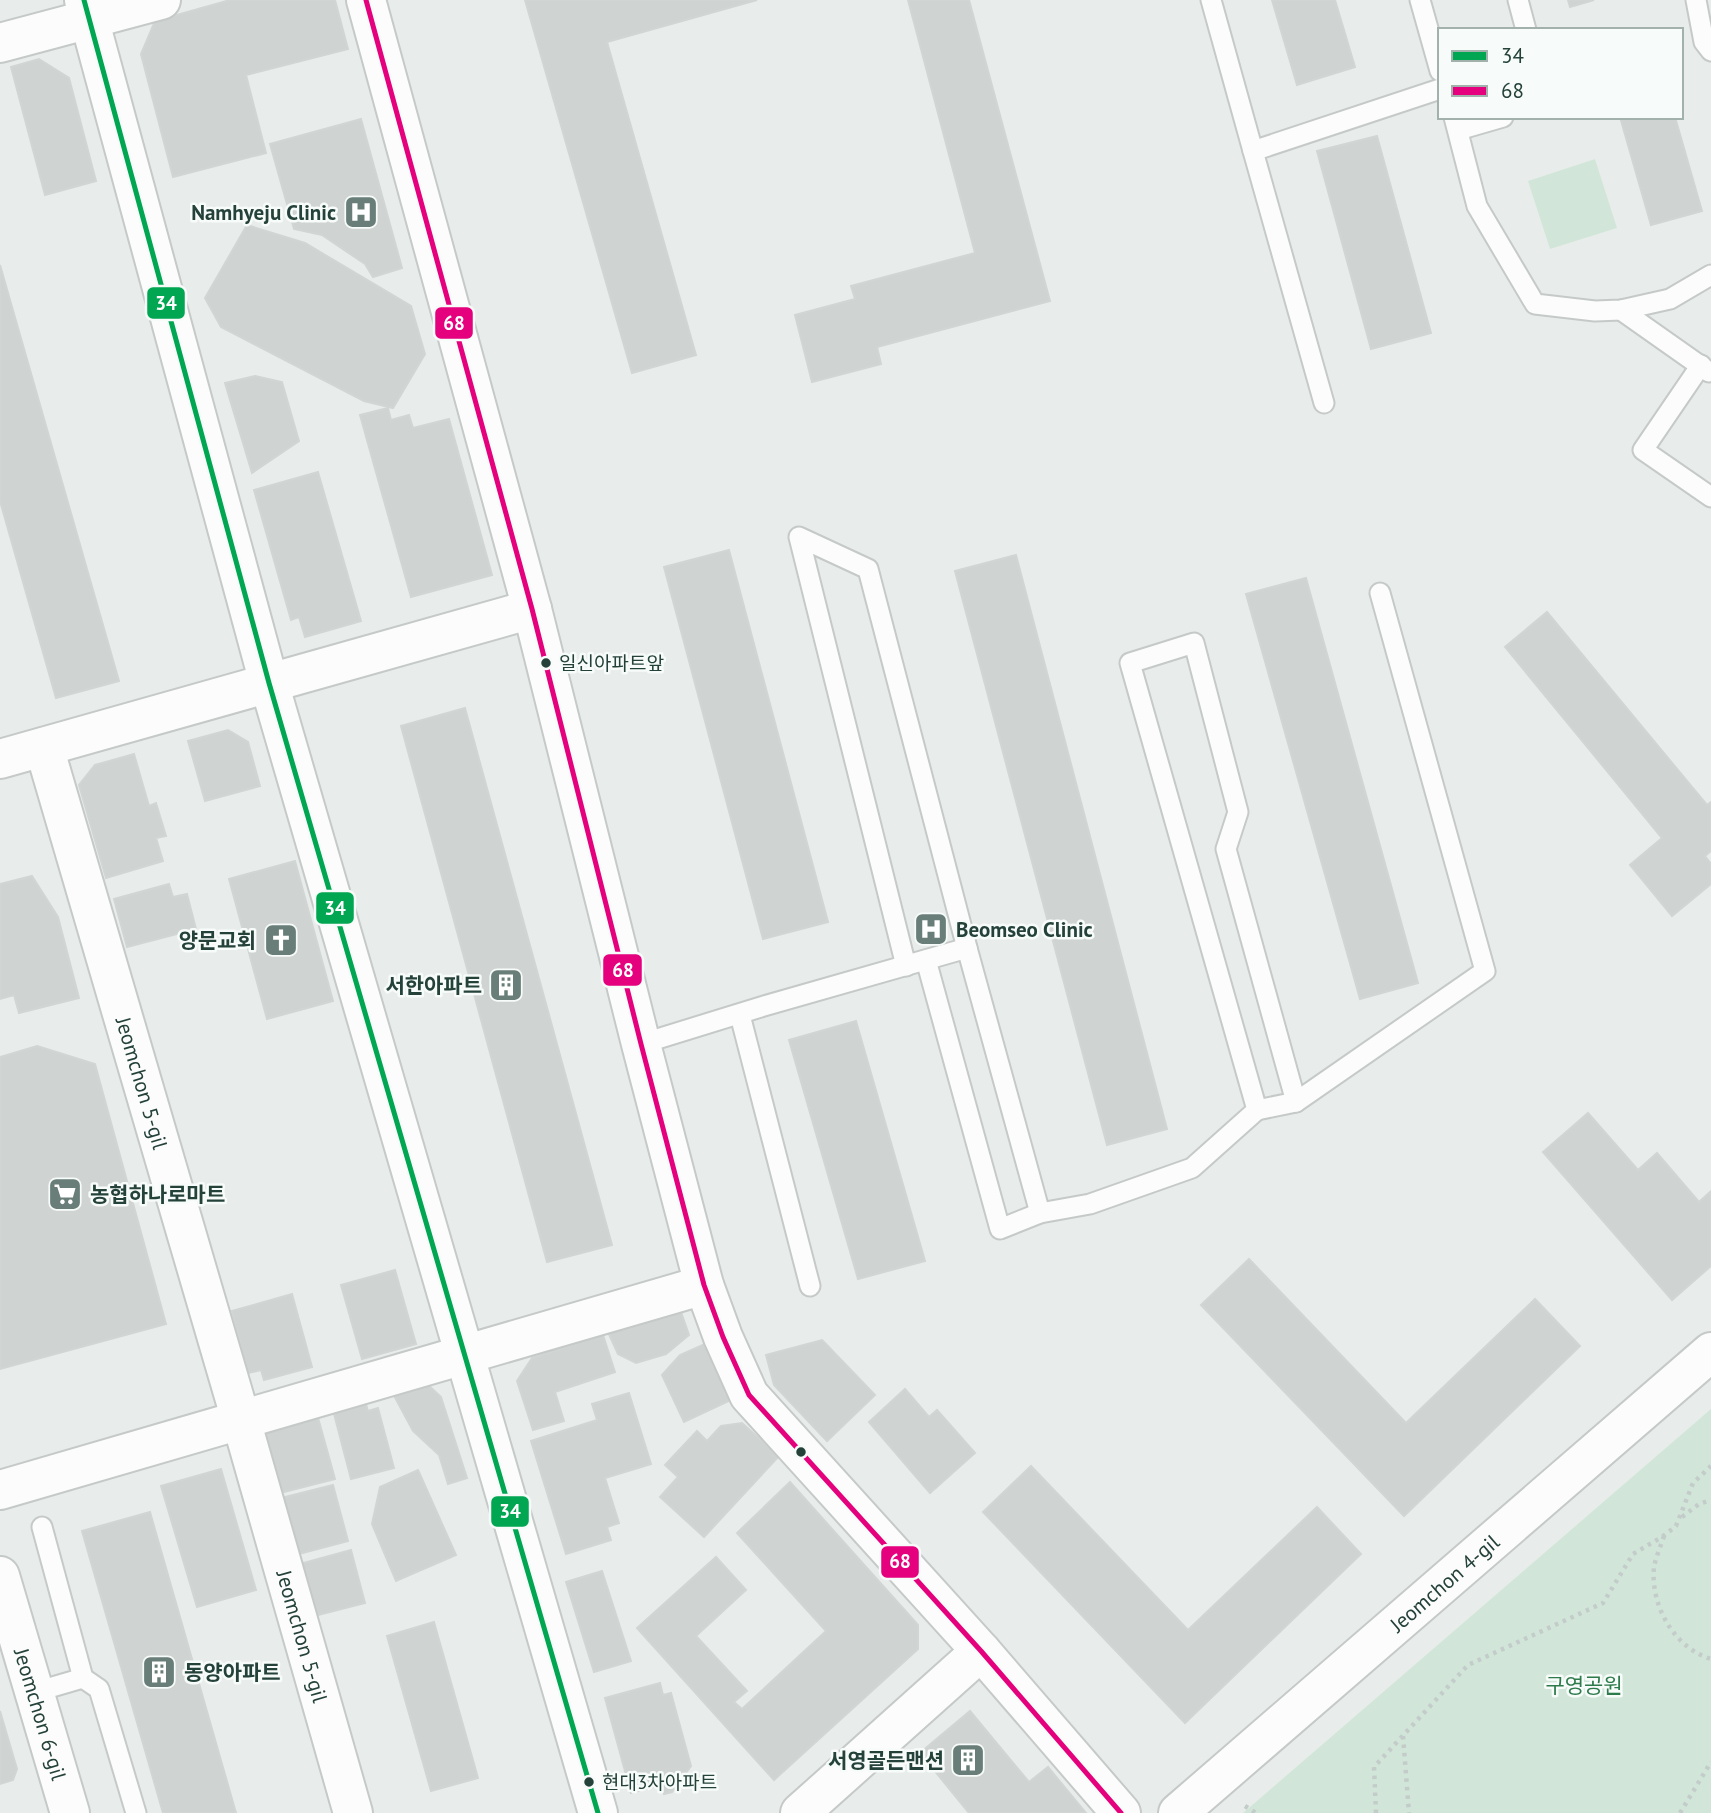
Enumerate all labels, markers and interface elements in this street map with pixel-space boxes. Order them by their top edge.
legend [1438,28,1683,119]
text: 34 [1501,42,1524,69]
text: 68 [1501,77,1524,104]
hospital icon: Namhyeju Clinic [342,193,380,231]
place label: Namhyeju Clinic [191,199,336,226]
line badge: 34 [146,286,186,320]
text: 34 [155,291,177,315]
line badge: 68 [434,306,474,340]
text: 68 [443,311,465,335]
place label: 일신아파트앞 [559,651,664,675]
marker: 일신아파트앞 [539,656,553,670]
line badge: 34 [315,891,355,925]
text: 34 [324,896,346,920]
hospital icon: Beomseo Clinic [912,910,950,948]
place label: Beomseo Clinic [956,916,1093,943]
church icon: 양문교회 [262,921,300,959]
place label: 양문교회 [179,927,256,954]
line badge: 68 [602,953,643,987]
text: 68 [612,958,634,982]
building icon: 서한아파트 [487,966,525,1004]
place label: 서한아파트 [385,972,482,999]
street label: Jeomchon 5-gil [110,1013,174,1152]
supermarket icon: 농협하나로마트 [46,1175,84,1213]
place label: 농협하나로마트 [90,1181,225,1208]
unlabelled marker [794,1445,808,1459]
line badge: 34 [490,1495,530,1528]
text: 34 [499,1499,521,1523]
street label: Jeomchon 4-gil [1383,1528,1505,1638]
line badge: 68 [880,1545,920,1579]
text: 68 [889,1549,911,1573]
street label: Jeomchon 5-gil [271,1566,334,1705]
street label: Jeomchon 6-gil [8,1644,73,1783]
building icon: 동양아파트 [140,1653,178,1691]
place label: 동양아파트 [184,1659,281,1686]
park label: 구영공원 [1545,1672,1623,1699]
building icon: 서영골든맨션 [949,1741,987,1779]
place label: 서영골든맨션 [828,1747,944,1774]
place label: 현대3차아파트 [602,1770,717,1794]
marker: 현대3차아파트 [582,1775,596,1789]

